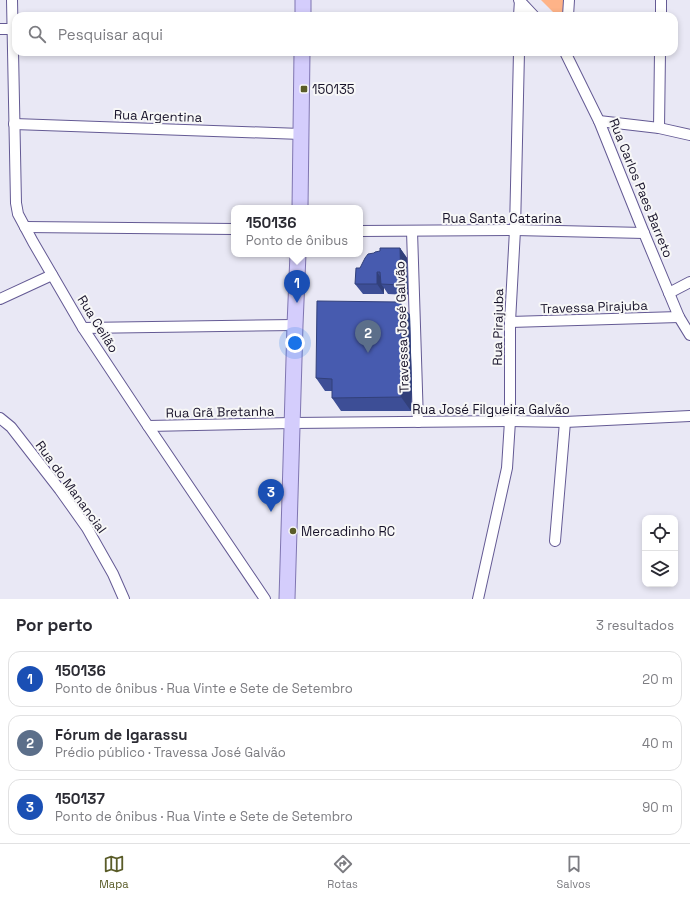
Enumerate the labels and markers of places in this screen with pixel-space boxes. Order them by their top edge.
place label: 150135 [312,81,355,98]
marker: 150135 [299,84,309,94]
pin: 1 [284,270,310,303]
pin: 2 [355,320,381,353]
pin: 3 [258,479,284,512]
place label: Mercadinho RC [301,523,395,540]
marker: Mercadinho RC [288,526,298,536]

